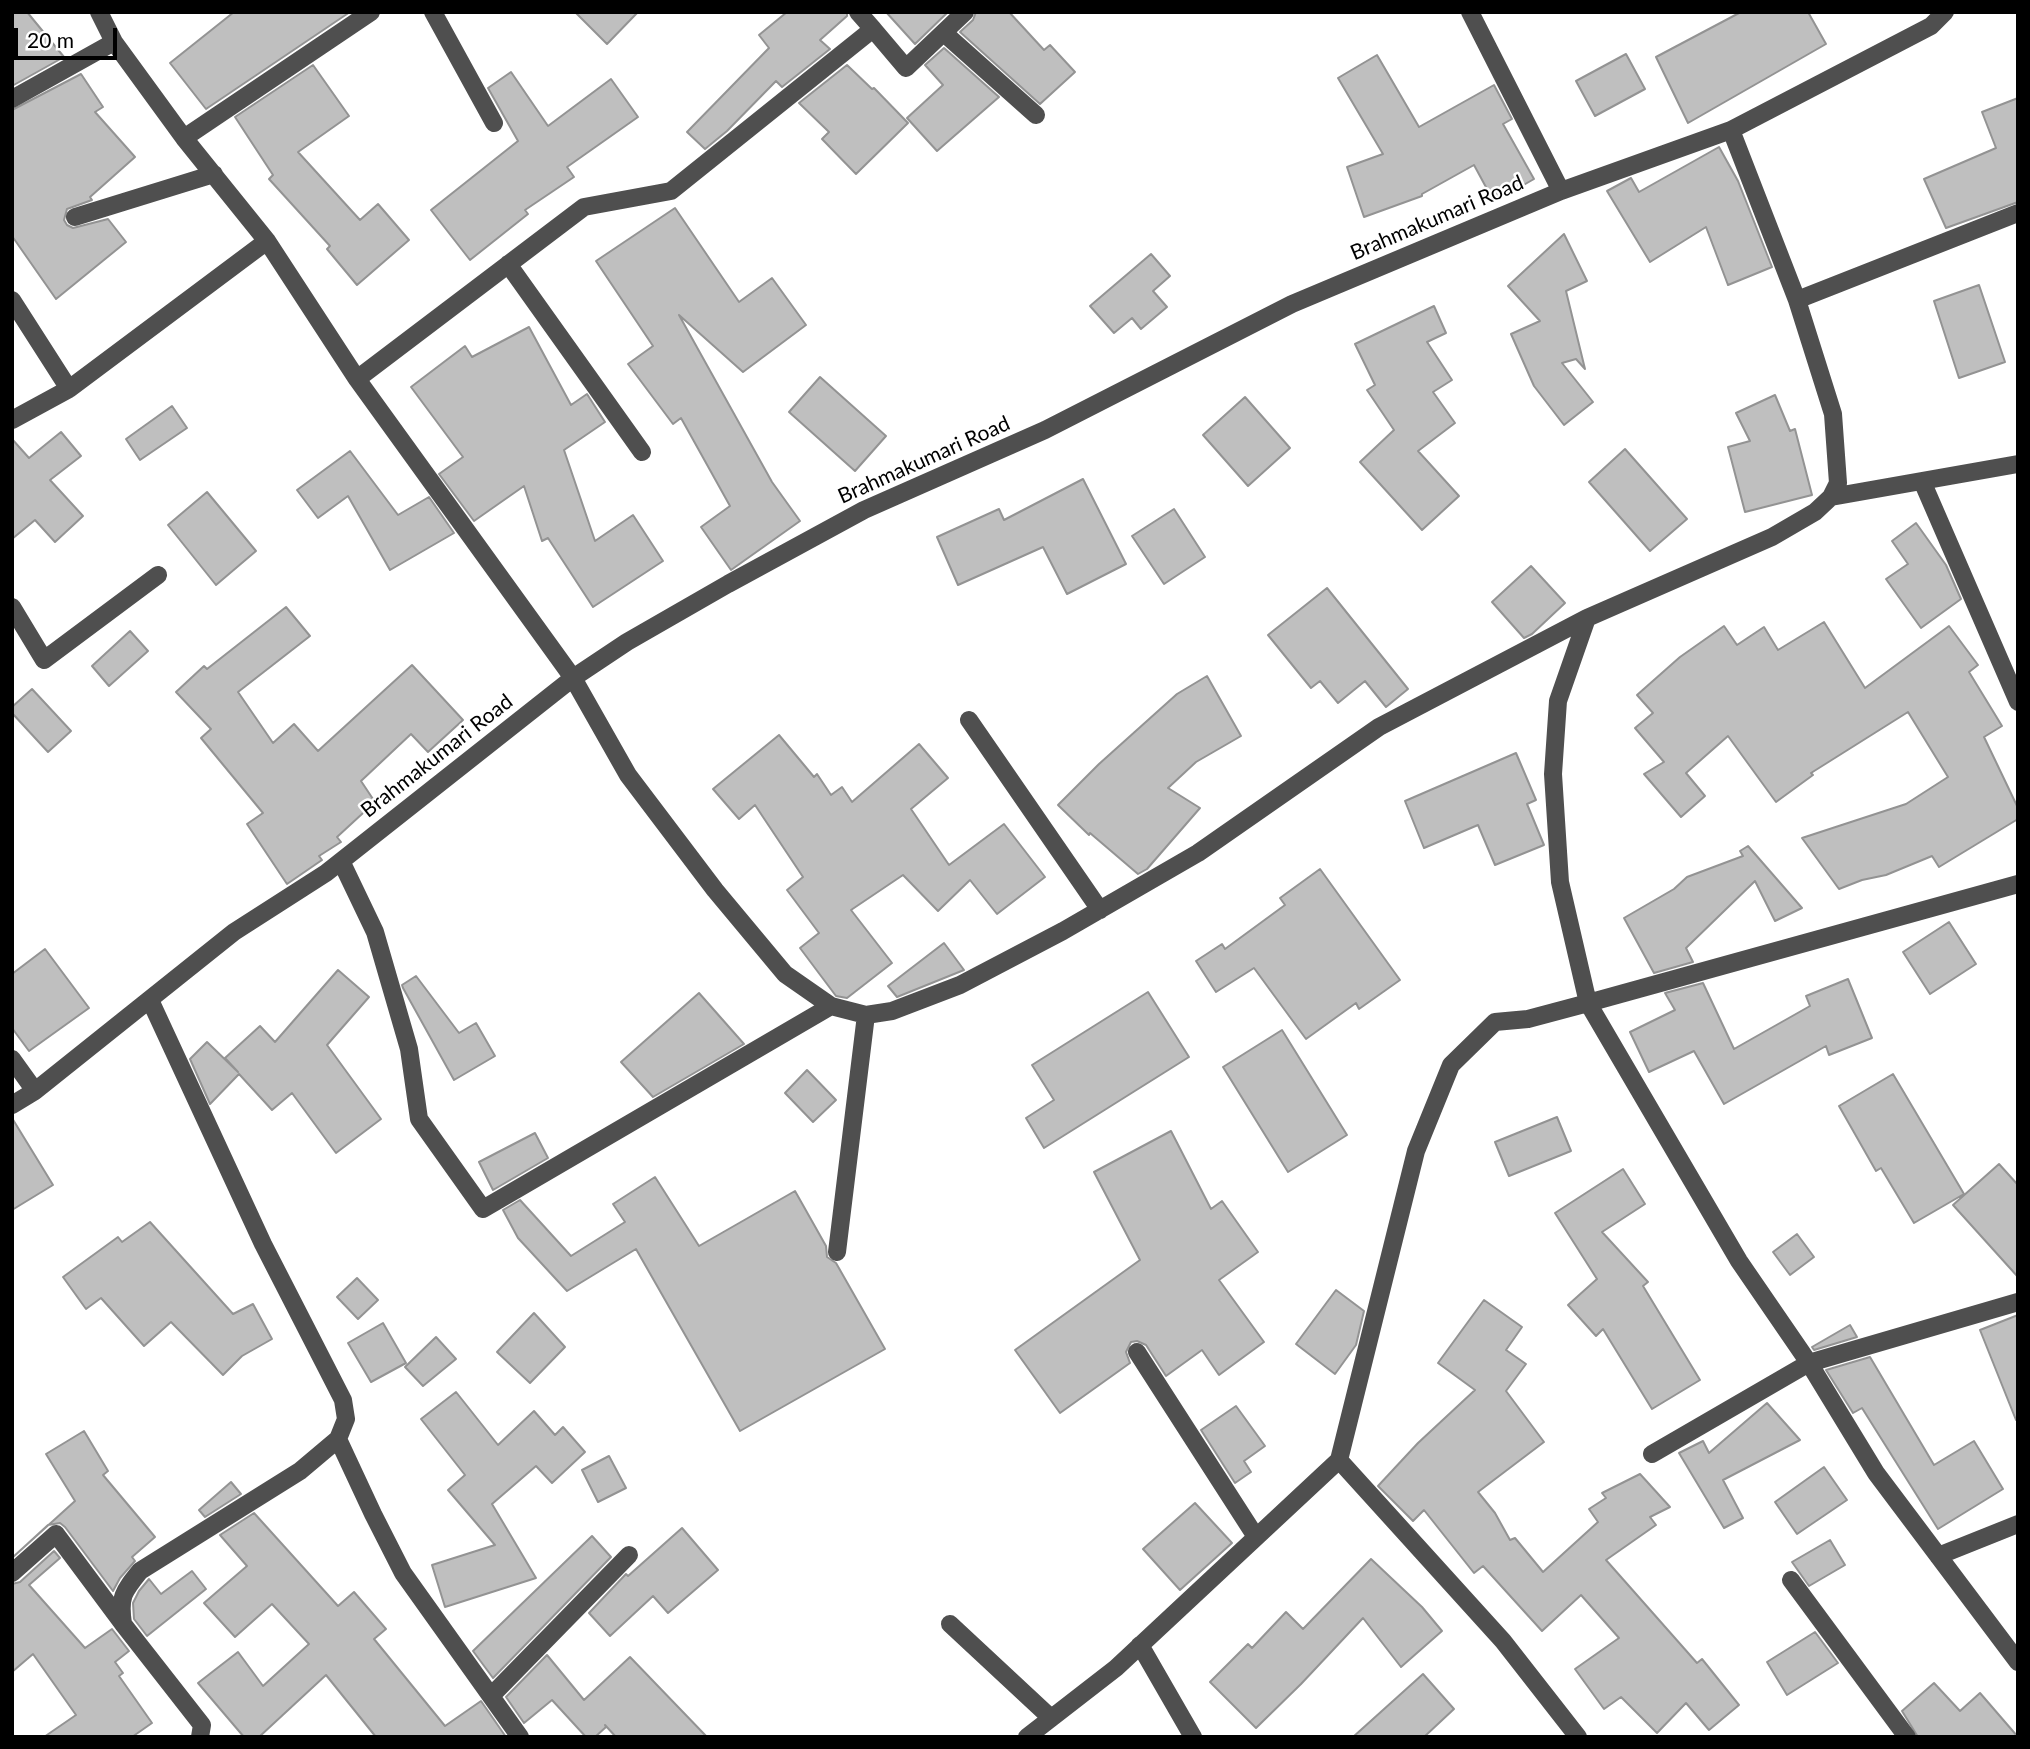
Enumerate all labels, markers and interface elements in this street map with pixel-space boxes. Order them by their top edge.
scale bar [18,14,121,58]
text: 20 m [27,27,74,52]
street label: Brahmakumari Road [1347,170,1527,266]
street label: Brahmakumari Road [834,411,1014,509]
street label: Brahmakumari Road [356,689,518,823]

